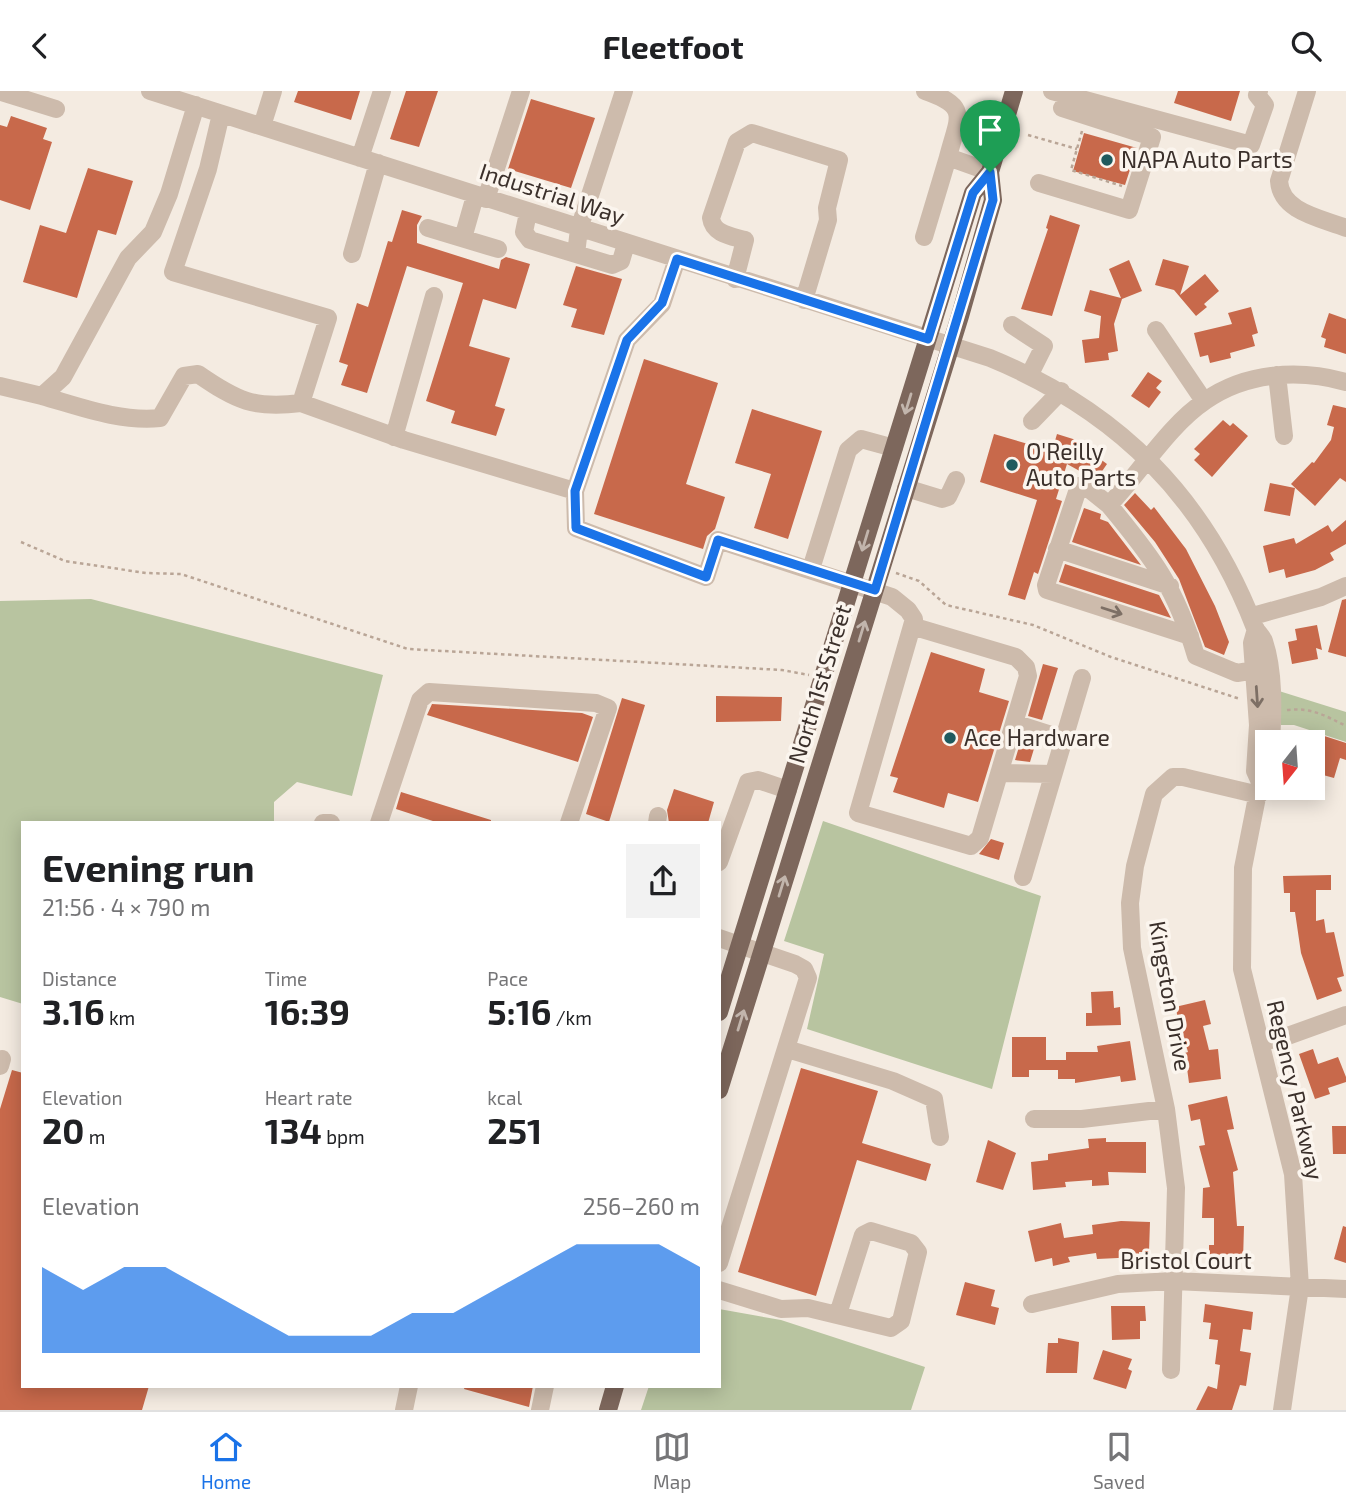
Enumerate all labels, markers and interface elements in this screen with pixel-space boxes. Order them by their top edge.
icon: back [21,27,59,65]
text: Fleetfoot [602,27,744,65]
icon: search [1287,27,1325,65]
pin [960,100,1020,172]
icon: arrive [971,111,1009,149]
place label: NAPA Auto Parts [1121,145,1293,173]
marker: NAPA Auto Parts [1099,152,1115,168]
street label: Industrial Way [476,156,628,230]
one-way arrow [900,393,913,415]
place label: O'Reilly Auto Parts [1026,437,1136,491]
marker: O'Reilly Auto Parts [1004,457,1020,473]
one-way arrow [858,530,870,552]
street label: North 1st Street [782,601,857,766]
one-way arrow [1101,606,1123,618]
one-way arrow [856,620,869,642]
one-way arrow [1251,685,1264,707]
place label: Ace Hardware [964,723,1110,751]
marker: Ace Hardware [942,730,958,746]
north arrow [1255,730,1325,800]
map controls [1255,730,1325,800]
text: Evening run [42,844,255,890]
button: share [626,844,700,918]
one-way arrow [777,876,790,898]
text: 21:56 · 4 × 790 m [42,893,210,921]
street label: Kingston Drive [1144,918,1198,1073]
text: Distance [42,967,117,990]
text: Time [265,967,307,990]
text: Pace [487,967,528,990]
text: 3.16 [42,990,105,1032]
text: 16:39 [265,990,350,1032]
text: 5:16 [487,990,551,1032]
street label: Regency Parkway [1262,997,1330,1182]
text: km [105,1006,135,1029]
text: /km [551,1006,592,1029]
one-way arrow [736,1009,749,1031]
text: Elevation [42,1086,123,1109]
text: Heart rate [265,1086,353,1109]
text: kcal [487,1086,522,1109]
text: 20 [42,1109,84,1151]
text: 134 [265,1109,322,1151]
text: 251 [487,1109,542,1151]
text: m [84,1125,105,1148]
text: bpm [322,1125,365,1148]
text: Elevation [42,1192,140,1220]
text: 256–260 m [583,1192,700,1220]
street label: Bristol Court [1120,1246,1252,1274]
tab: Home [201,1428,251,1493]
tab: Map [653,1428,691,1493]
tab: Saved [1093,1428,1145,1493]

